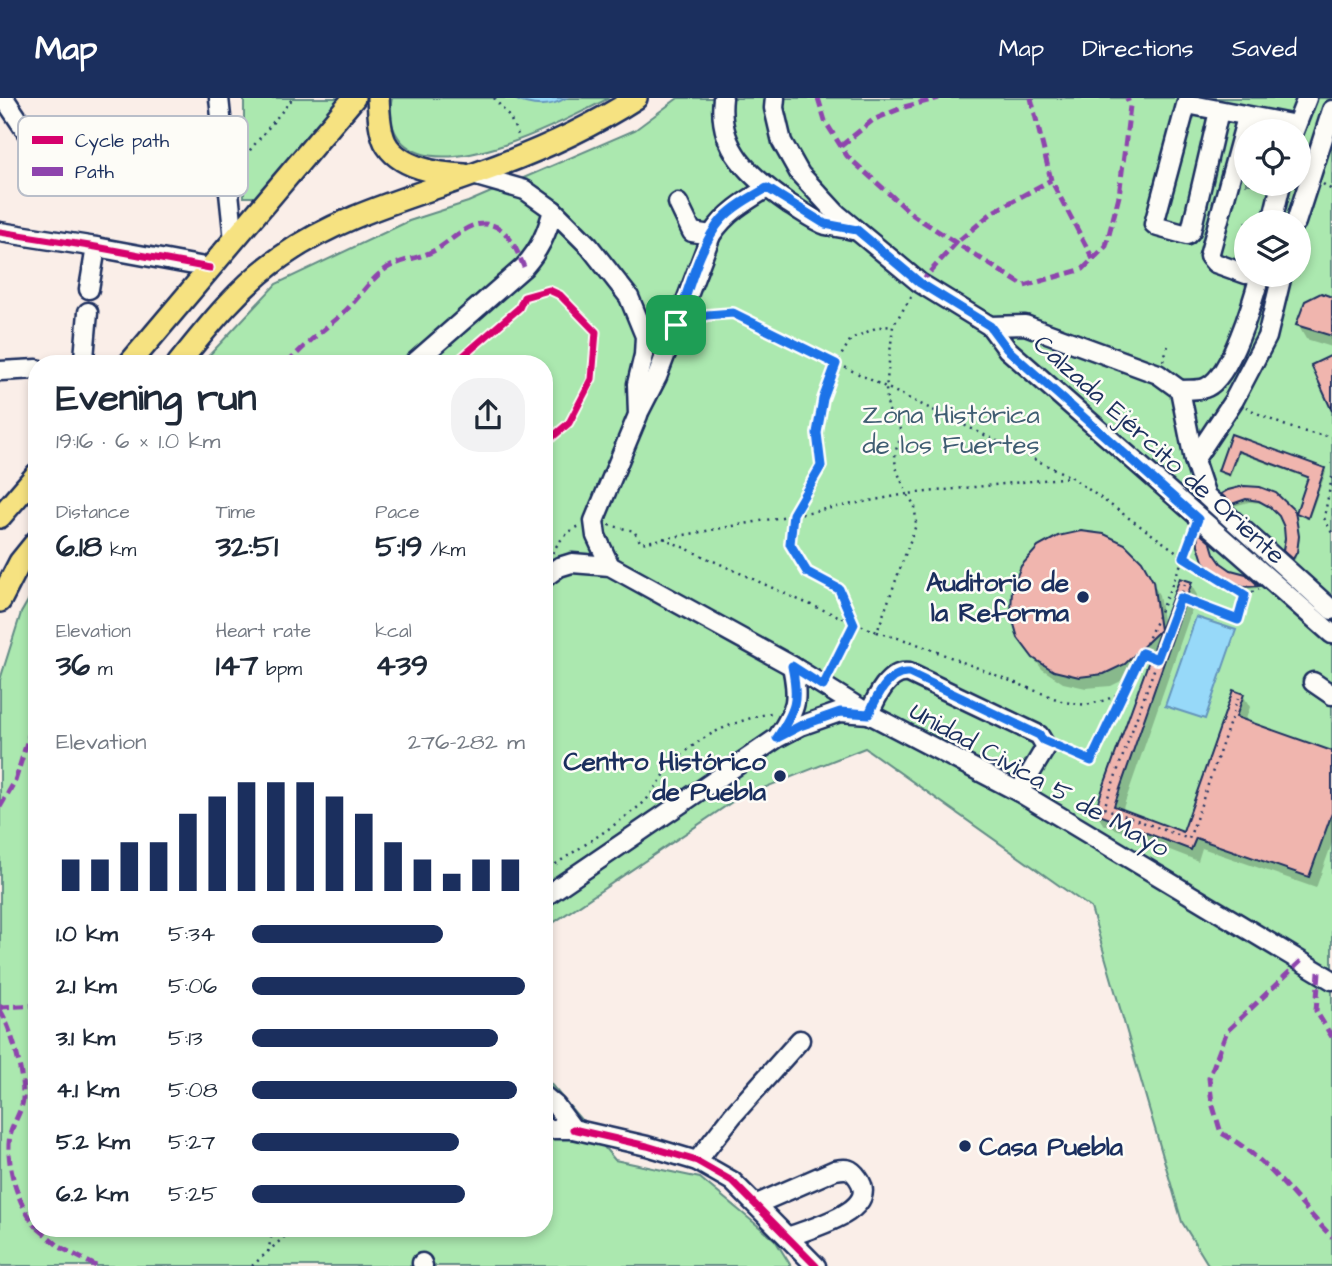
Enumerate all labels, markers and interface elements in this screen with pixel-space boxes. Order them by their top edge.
text: Map [35,26,97,72]
text: Map [999,32,1044,66]
text: Directions [1082,32,1194,66]
text: Saved [1232,32,1297,66]
legend [18,116,248,196]
map controls [1234,119,1311,287]
button: locate [1234,119,1311,196]
text: Cycle path [75,128,170,156]
text: Path [75,159,114,186]
button: layers [1234,210,1311,287]
pin [646,295,706,355]
icon: arrive [657,306,695,344]
street label: Calzada Ejército de Oriente [1025,327,1293,573]
text: Evening run [56,373,257,425]
button: share [451,378,525,452]
park label: Zona Histórica de los Fuertes [862,397,1040,463]
text: 19:16 · 6 × 1.0 km [56,425,220,457]
text: Distance [56,499,130,526]
text: Time [216,499,255,526]
text: Pace [375,499,419,526]
text: 6.18 [56,526,102,568]
text: 32:51 [216,526,278,568]
text: 5:19 [375,526,423,568]
text: km [102,537,136,564]
text: /km [423,537,465,564]
place label: Auditorio de la Reforma [926,565,1070,631]
marker: Auditorio de la Reforma [1075,589,1091,605]
text: Elevation [56,618,131,645]
text: Heart rate [216,618,311,645]
text: kcal [375,618,412,645]
text: 36 [56,645,90,687]
text: 147 [216,645,258,687]
text: 439 [375,645,428,687]
text: m [90,656,112,683]
text: bpm [258,656,302,683]
street label: Unidad Civica 5 de Mayo [902,693,1176,868]
text: Elevation [56,726,147,758]
text: 276–282 m [408,726,525,758]
place label: Centro Histórico de Puebla [563,744,767,810]
marker: Centro Histórico de Puebla [772,768,788,784]
text: 1.0 km [56,918,118,950]
text: 5:34 [168,918,215,950]
text: 2.1 km [56,970,117,1002]
text: 5:06 [168,970,217,1002]
text: 3.1 km [56,1022,115,1054]
text: 5:13 [168,1022,203,1054]
text: 4.1 km [56,1074,119,1106]
text: 5:08 [168,1074,218,1106]
text: 5.2 km [56,1126,130,1158]
text: 5:27 [168,1126,215,1158]
place label: Casa Puebla [979,1129,1124,1165]
marker: Casa Puebla [957,1138,973,1154]
text: 6.2 km [56,1178,128,1210]
text: 5:25 [168,1178,218,1210]

